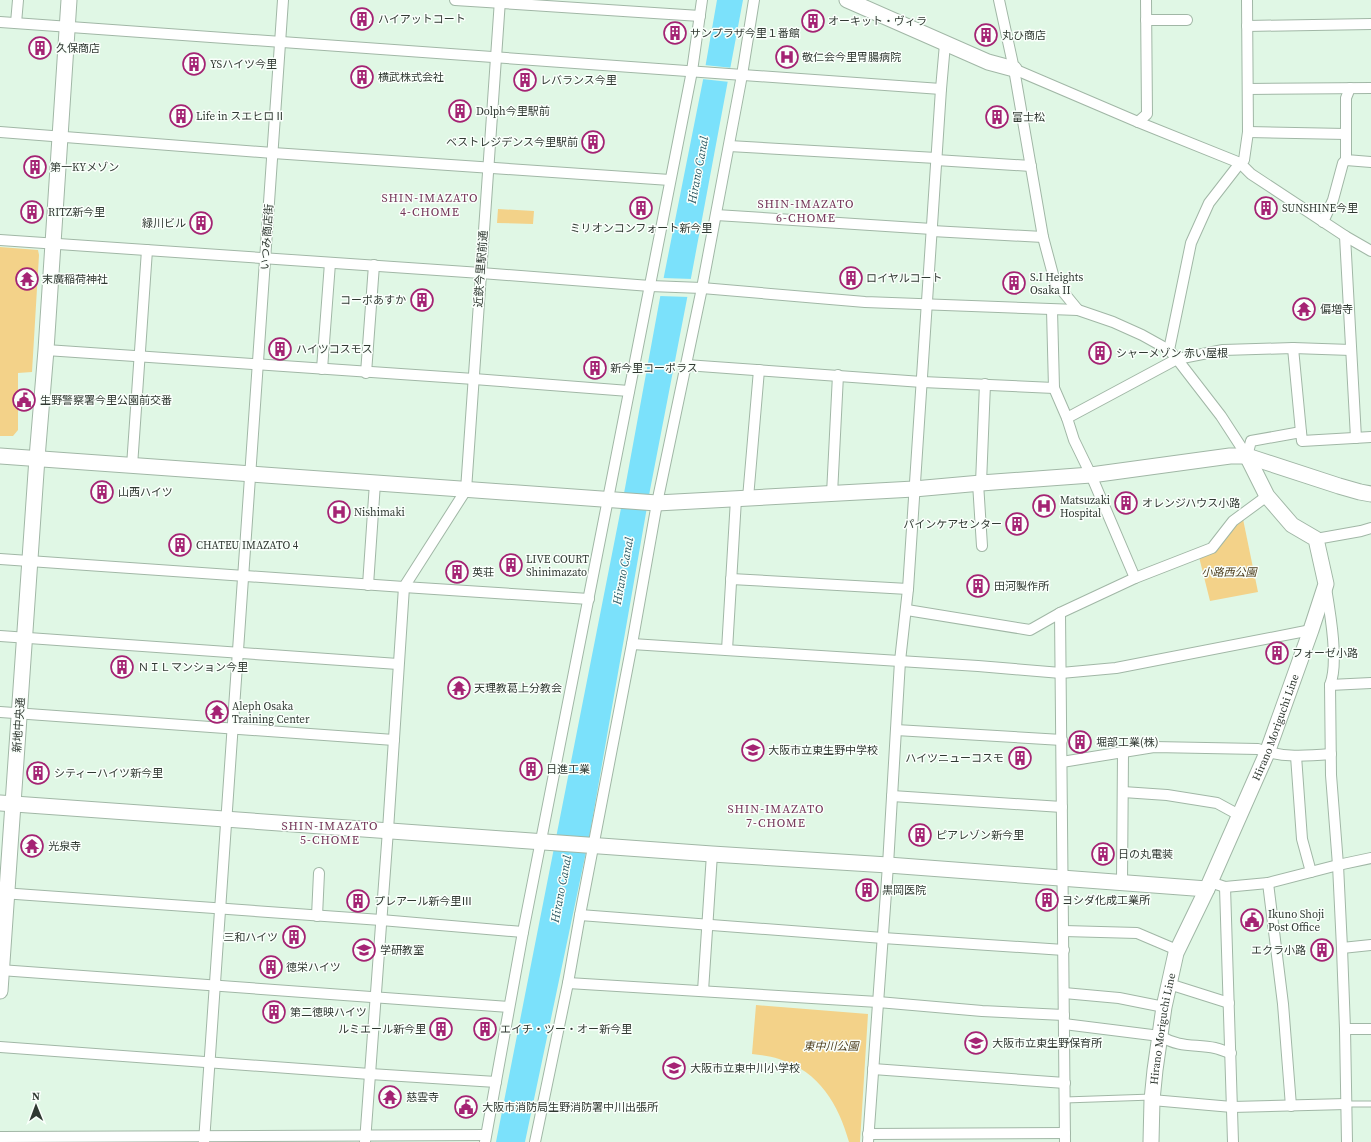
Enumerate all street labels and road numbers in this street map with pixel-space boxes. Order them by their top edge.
street label: いつみ商店街 [257,204,277,270]
street label: 近鉄今里駅前通 [471,230,491,308]
street label: Hirano Moriguchi Line [1248,671,1302,783]
street label: 新地中央通 [10,697,28,753]
street label: Hirano Moriguchi Line [1146,971,1179,1085]

